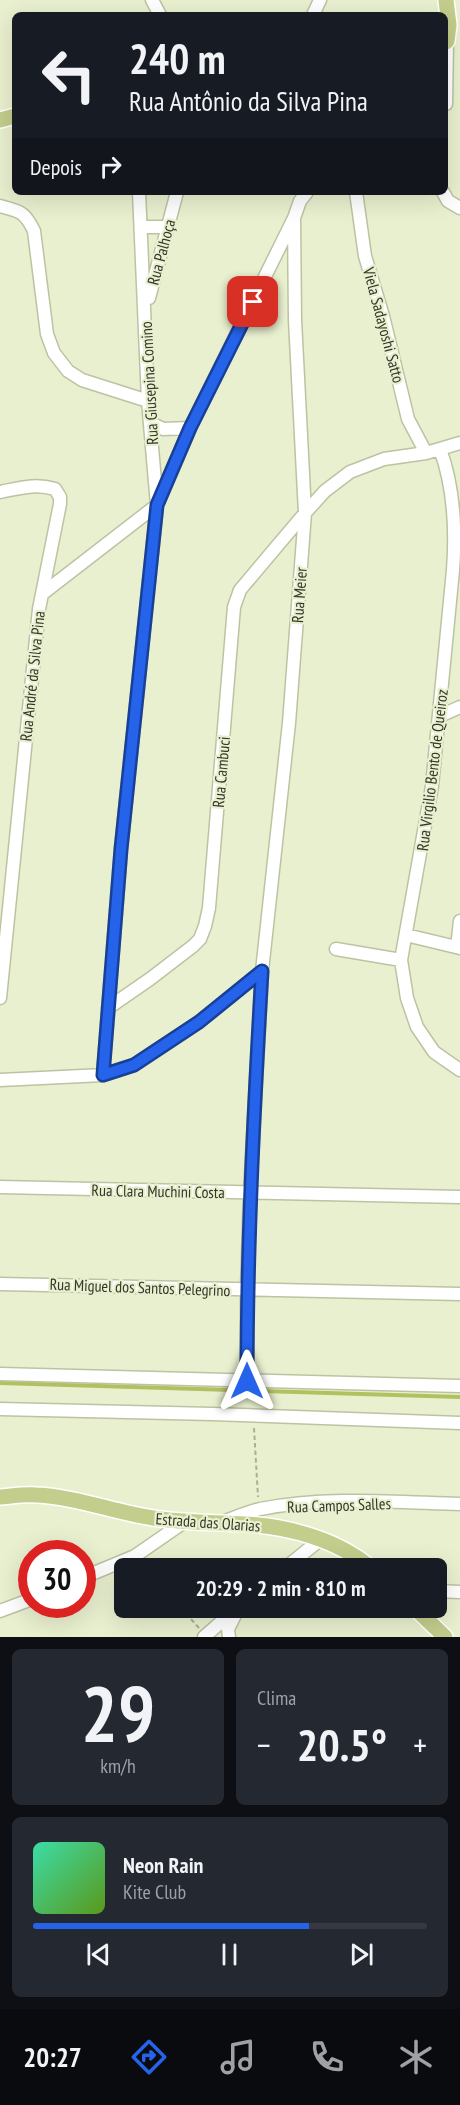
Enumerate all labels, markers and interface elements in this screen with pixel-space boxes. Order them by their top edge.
text: 240 m [129,31,226,86]
icon: left [30,36,108,114]
text: Rua Antônio da Silva Pina [129,84,368,118]
icon: right [94,150,127,183]
text: Depois [30,153,82,181]
street label: Rua Palhoça [143,217,179,287]
street label: Viela Sadayoshi Satto [359,264,409,385]
pin [227,276,278,327]
icon: arrive [236,285,269,318]
street label: Rua Giusepina Comino [136,321,162,445]
street label: Rua Meier [287,566,311,623]
street label: Rua André da Silva Pina [15,610,49,742]
street label: Rua Virgilio Bento de Queiroz [412,688,452,852]
street label: Rua Cambuci [208,736,234,808]
street label: Rua Clara Muchini Costa [91,1180,225,1202]
street label: Rua Miguel dos Santos Pelegrino [49,1274,231,1300]
position arrow [215,1349,279,1413]
street label: Rua Campos Salles [287,1493,391,1517]
street label: Estrada das Olarias [155,1508,261,1536]
speed limit sign: 30 [18,1540,96,1618]
text: 20:29 · 2 min · 810 m [195,1574,366,1602]
text: 29 [81,1663,155,1764]
text: Clima [257,1685,296,1711]
text: 20.5° [297,1715,387,1773]
text: − [257,1723,271,1766]
text: + [413,1723,427,1766]
text: km/h [100,1753,136,1779]
text: Neon Rain [123,1851,203,1879]
text: Kite Club [123,1879,186,1905]
icon: previous [82,1938,115,1971]
icon: pause [213,1938,246,1971]
icon: next [345,1938,378,1971]
icon: directions [128,2036,170,2078]
icon: music [217,2036,259,2078]
icon: phone [306,2036,348,2078]
icon: climate [395,2036,437,2078]
text: 20:27 [23,2040,82,2074]

